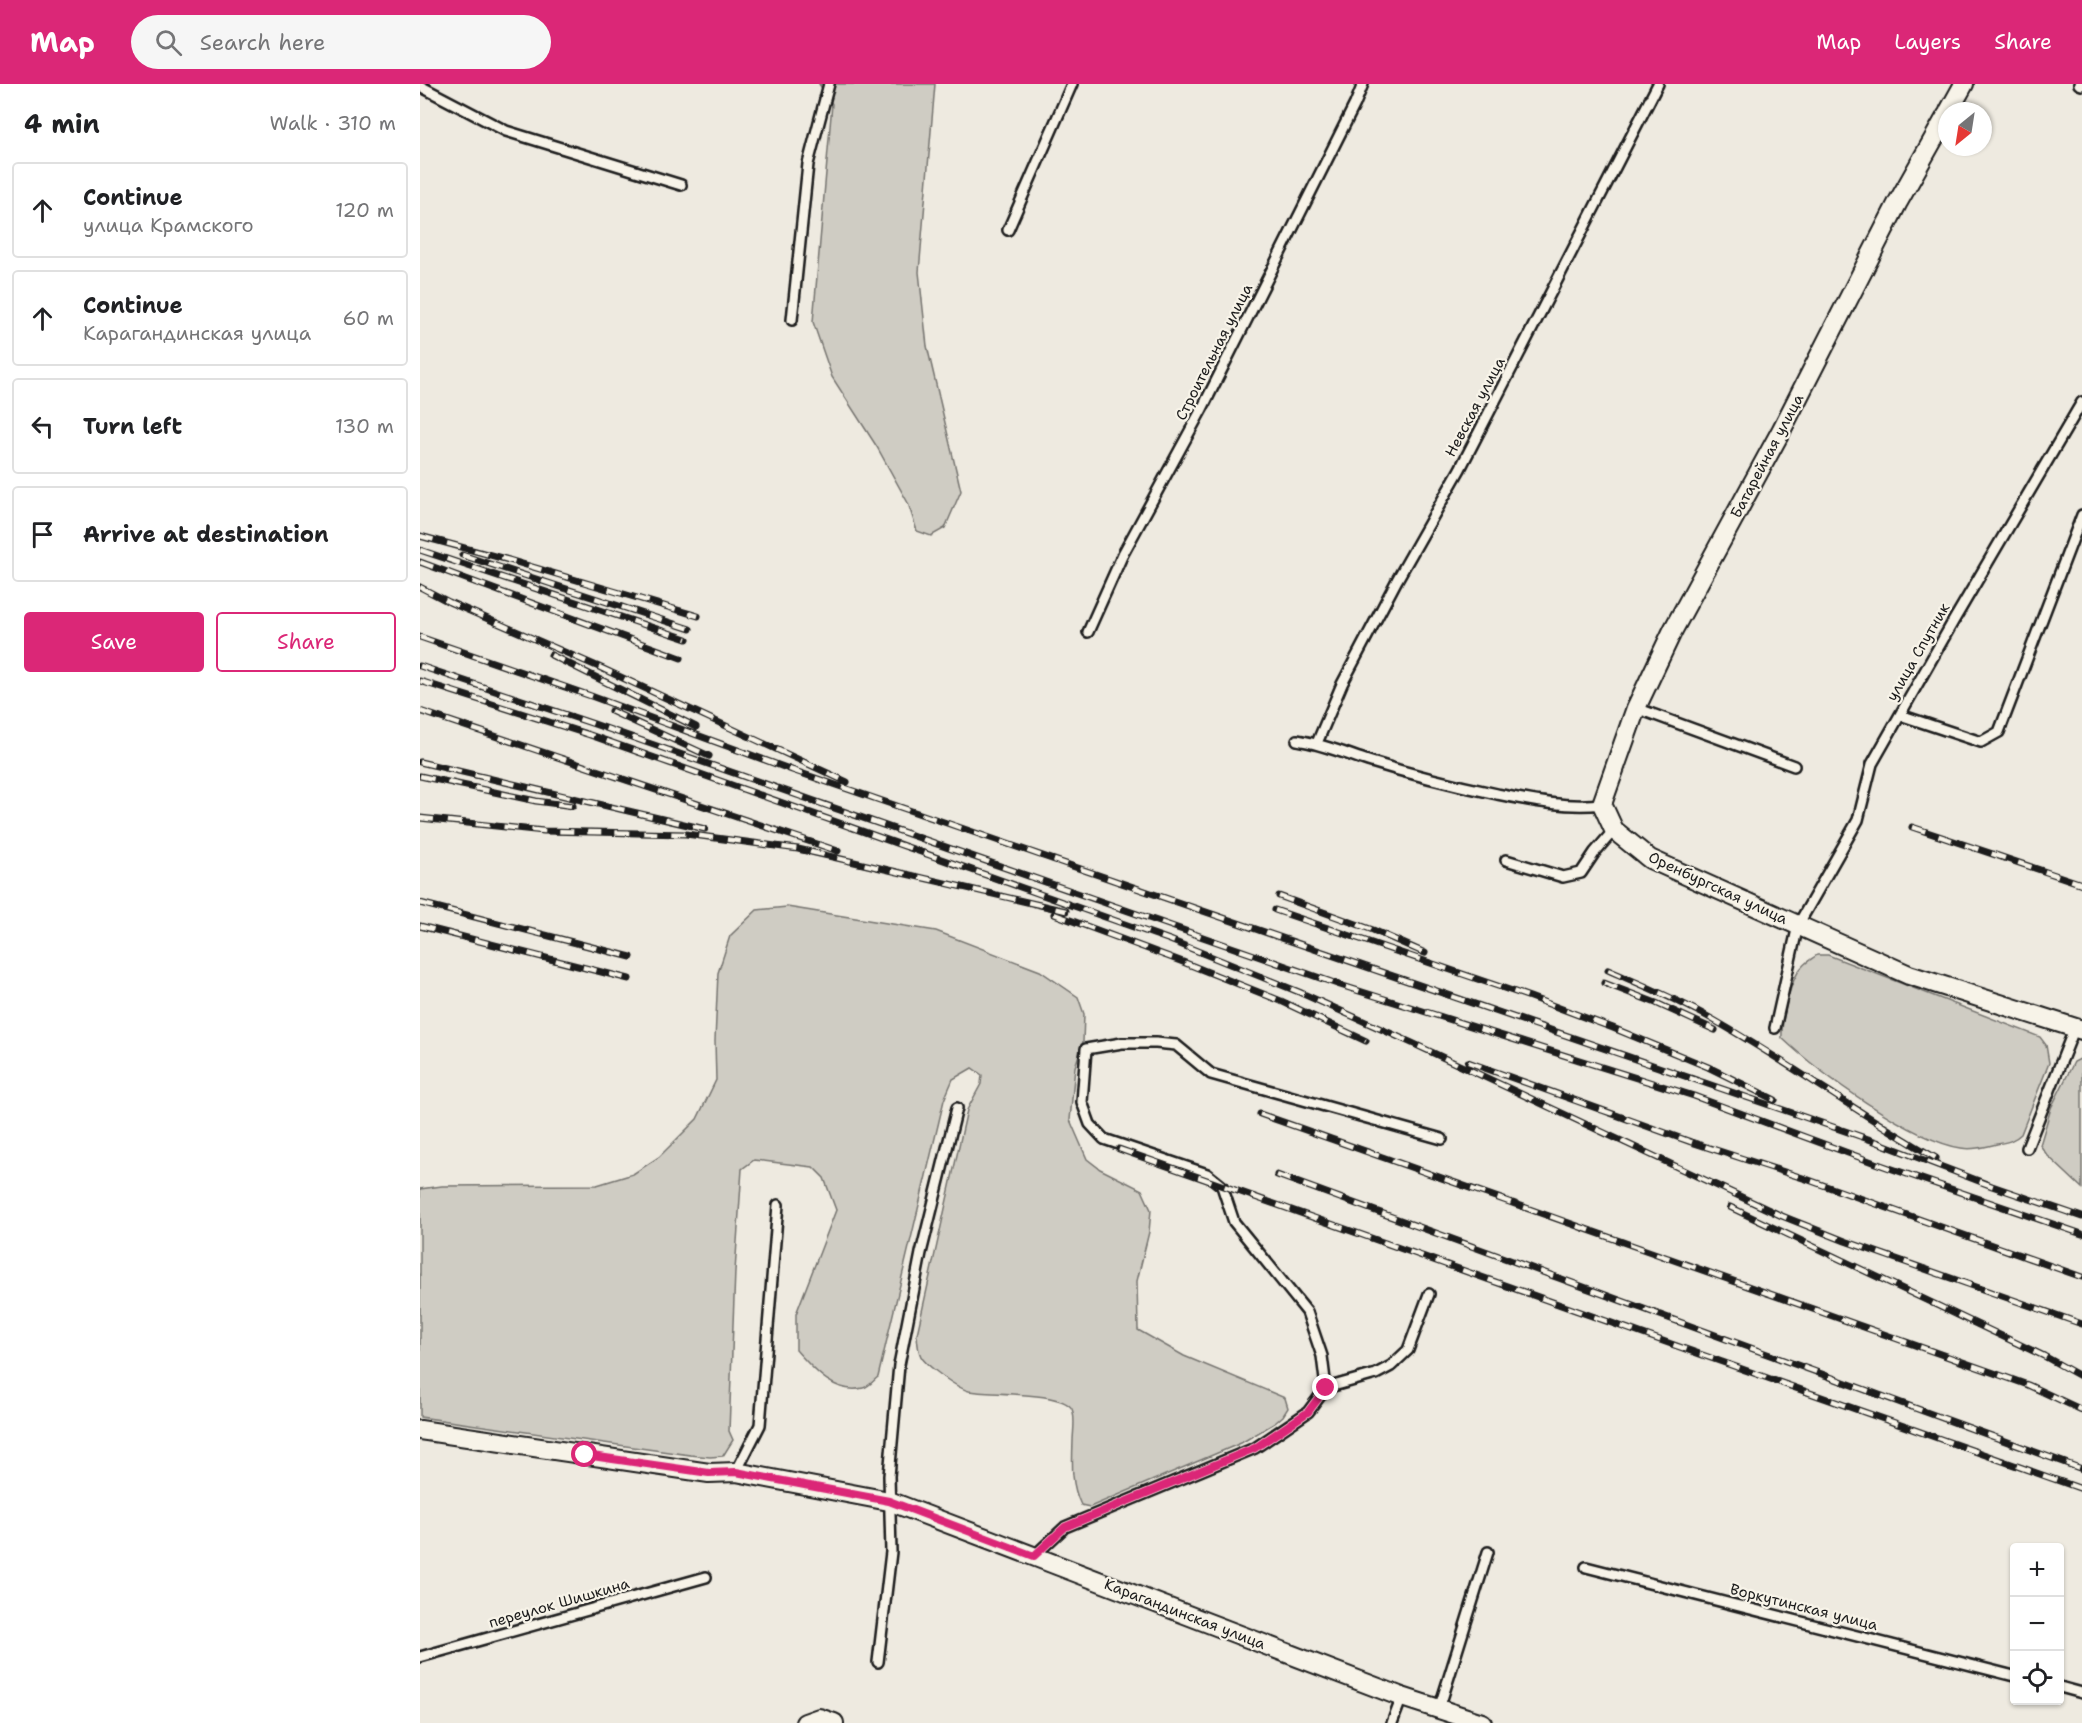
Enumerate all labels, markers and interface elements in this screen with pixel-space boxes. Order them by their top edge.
search box [131,15,551,69]
text: Map [30,23,95,61]
icon: search [152,26,185,59]
text: Search here [200,28,325,57]
text: Map [1816,28,1861,56]
text: Layers [1894,28,1961,56]
text: Share [1994,28,2052,56]
north arrow [1938,102,1992,156]
text: 4 min [24,106,100,141]
text: Walk · 310 m [270,110,396,136]
text: Continue [83,183,183,212]
icon: ahead [26,194,59,227]
text: 120 m [335,197,394,223]
text: улица Крамского [83,212,254,238]
street label: Строительная улица [1171,280,1257,424]
text: Continue [83,291,183,320]
icon: ahead [26,302,59,335]
text: 60 m [342,305,394,331]
text: Карагандинская улица [83,320,311,346]
street label: Невская улица [1440,353,1510,460]
street label: Батарейная улица [1726,390,1809,522]
icon: left [26,410,59,443]
text: Turn left [83,412,182,441]
text: 130 m [335,413,394,439]
icon: arrive [26,518,59,551]
text: Arrive at destination [83,520,329,549]
street label: улица Спутник [1882,599,1954,705]
button: Save [24,612,204,672]
button: Share [216,612,396,672]
street label: Оренбургская улица [1645,847,1792,929]
route end [1312,1374,1338,1400]
route start [571,1441,597,1467]
map controls [2010,1543,2064,1705]
button: + [2010,1543,2064,1597]
street label: переулок Шишкина [486,1573,632,1633]
street label: Карагандинская улица [1102,1574,1269,1654]
street label: Воркутинская улица [1728,1579,1880,1635]
button: − [2010,1597,2064,1651]
button: locate [2010,1651,2064,1705]

